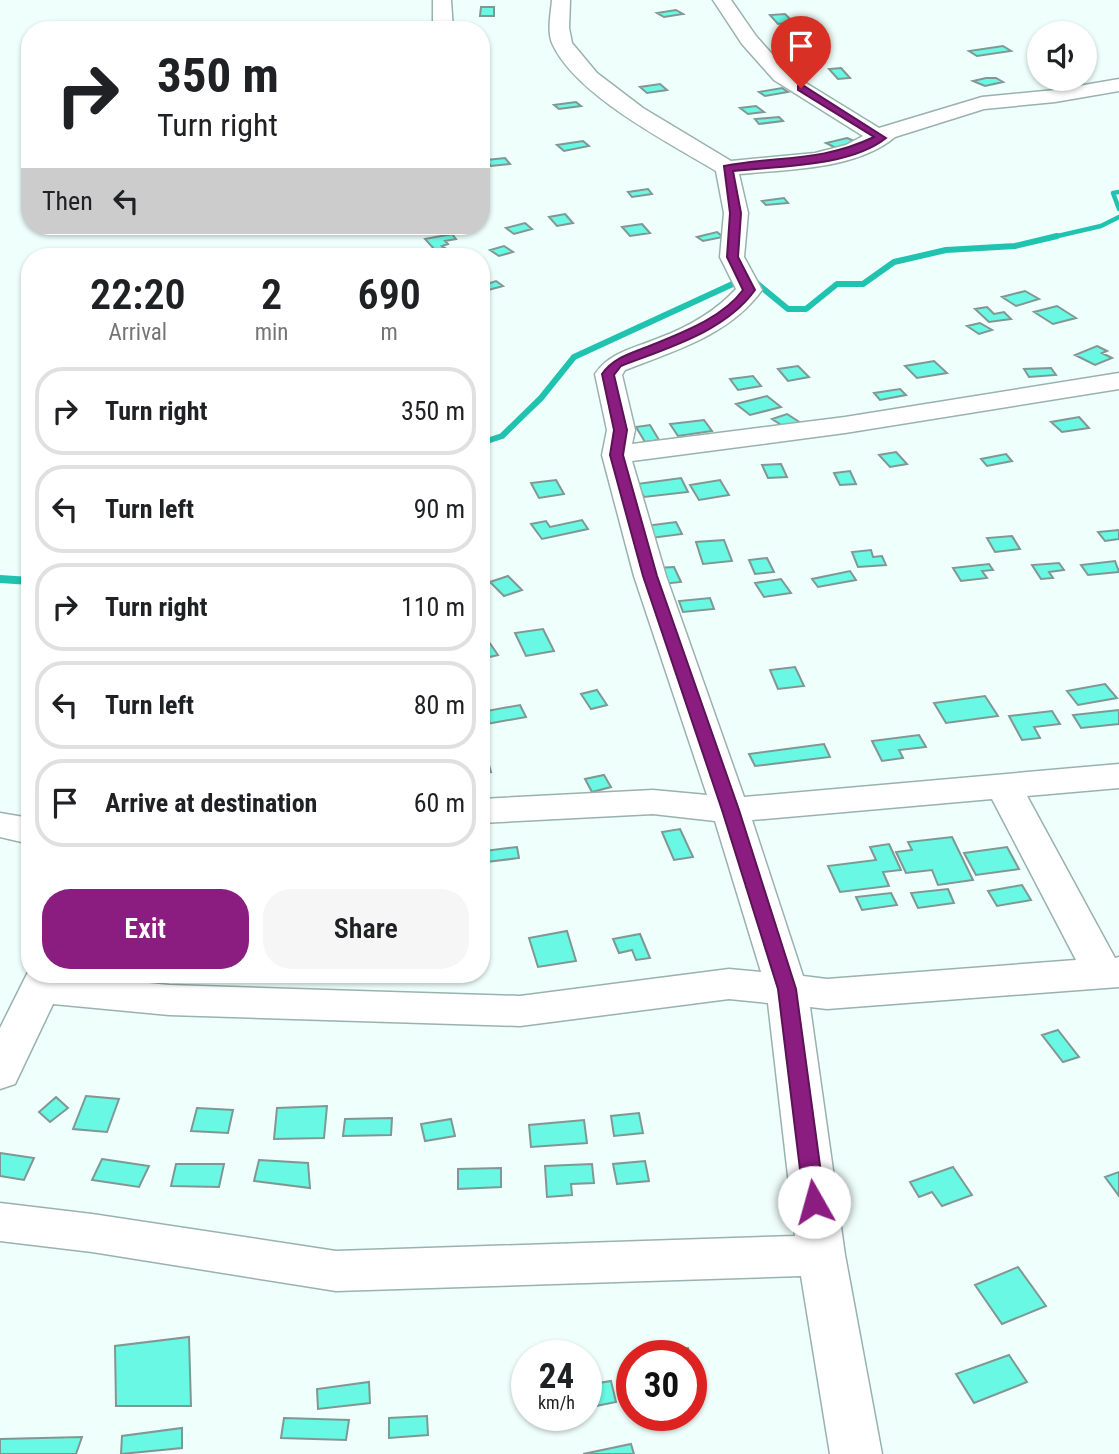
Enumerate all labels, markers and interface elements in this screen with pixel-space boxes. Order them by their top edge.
pin [771,16,831,88]
map controls [1027,21,1097,91]
button: sound [1027,21,1097,91]
icon: arrive [782,27,820,65]
text: 350 m [157,47,279,104]
icon: right [42,49,133,140]
text: Turn right [157,106,278,144]
icon: left [107,182,145,220]
text: Then [42,186,93,216]
text: 22:20 [90,270,186,319]
text: 2 [261,270,282,319]
text: 690 [358,270,421,319]
text: Arrival [109,319,167,346]
text: min [255,319,288,346]
text: m [381,319,398,346]
icon: right [46,392,84,430]
text: Turn right [105,396,207,426]
text: 350 m [401,396,465,426]
icon: left [46,490,84,528]
text: Turn left [105,494,194,524]
text: 90 m [414,494,465,524]
icon: right [46,588,84,626]
text: Turn right [105,592,207,622]
text: 110 m [401,592,465,622]
icon: left [46,686,84,724]
text: Turn left [105,690,194,720]
text: 80 m [414,690,465,720]
icon: arrive [46,784,84,822]
text: Arrive at destination [105,788,317,818]
text: 60 m [414,788,465,818]
button: Exit [42,889,249,969]
button: Share [263,889,469,969]
position arrow [777,1165,851,1239]
speed limit sign: 30 [616,1340,707,1431]
text: 24 [539,1356,574,1397]
text: km/h [538,1392,575,1413]

